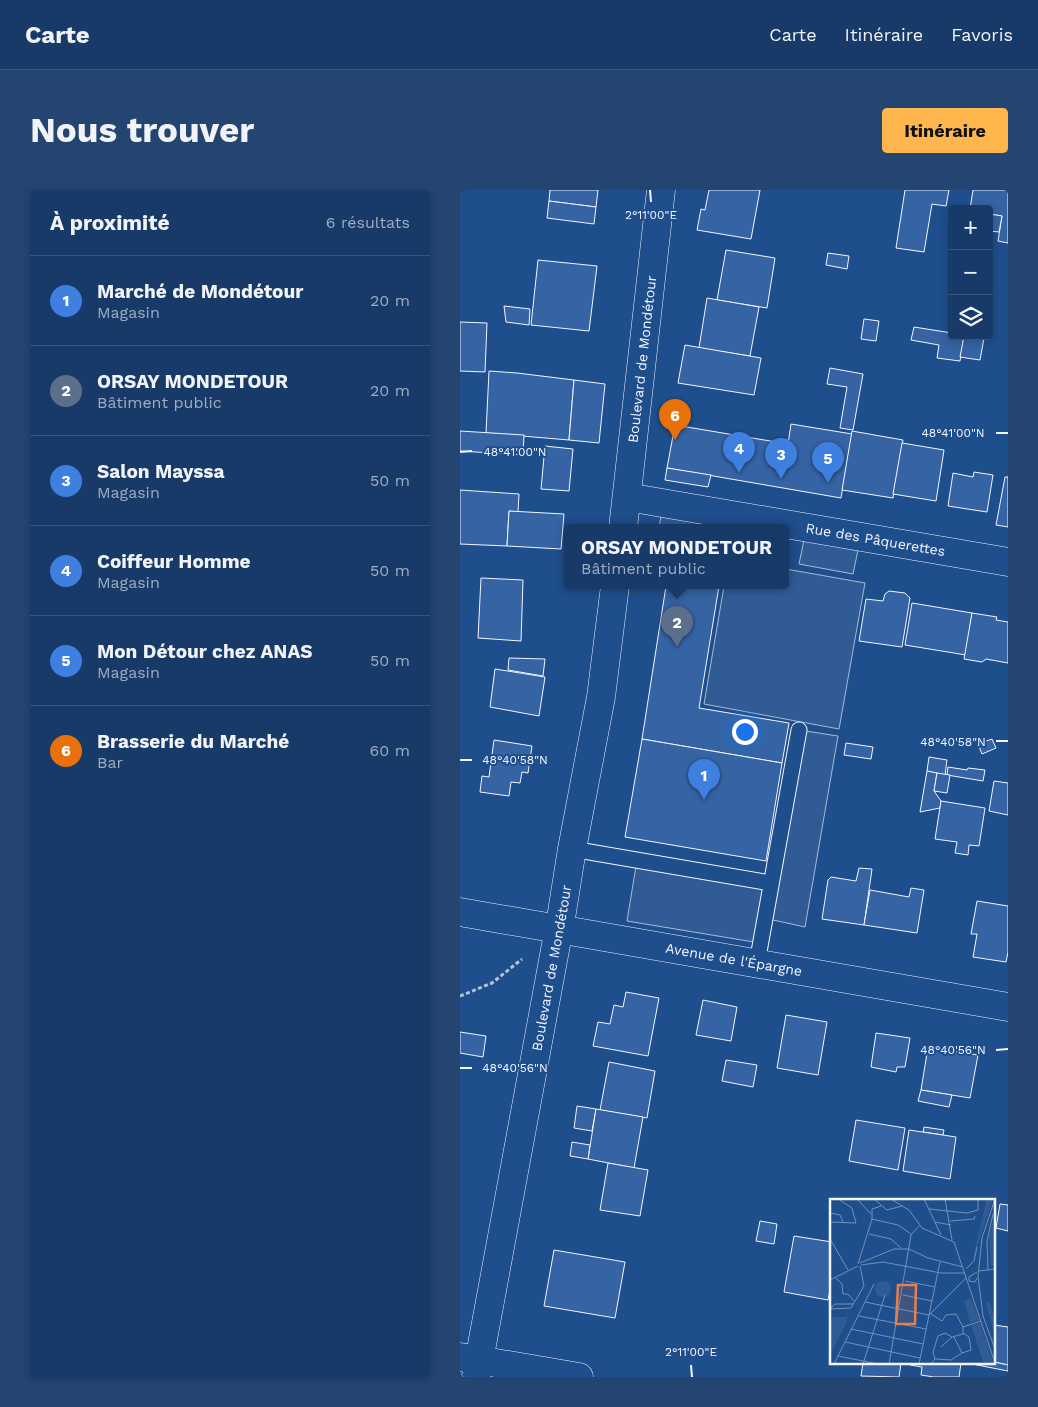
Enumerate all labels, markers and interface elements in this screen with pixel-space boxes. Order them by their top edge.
text: Carte [25,21,90,49]
text: Carte [769,24,817,45]
text: Itinéraire [845,24,923,45]
text: Favoris [951,24,1013,45]
button: Itinéraire [882,108,1008,153]
text: Nous trouver [30,109,254,151]
map controls [948,205,993,340]
button: + [948,205,993,250]
text: 2°11'00"E [625,208,677,222]
text: À proximité [50,210,170,235]
text: 6 résultats [326,213,410,232]
button: − [948,250,993,295]
street label: Boulevard de Mondétour [625,274,659,444]
text: Marché de Mondétour [97,280,303,303]
text: 1 [63,291,69,310]
text: 20 m [370,291,410,310]
button: layers [948,295,993,340]
text: Magasin [97,303,160,322]
text: ORSAY MONDETOUR [97,370,288,393]
text: 2 [61,381,71,400]
text: 20 m [370,381,410,400]
text: Bâtiment public [97,393,222,412]
pin: 6 [659,399,691,440]
text: 48°41'00"N [921,426,985,440]
pin: 4 [723,432,755,473]
pin: 3 [765,438,797,479]
pin: 5 [812,442,844,483]
text: 48°41'00"N [483,445,547,459]
text: Salon Mayssa [97,460,224,483]
text: 3 [61,471,71,490]
text: 50 m [370,471,410,490]
text: Magasin [97,483,160,502]
street label: Rue des Pâquerettes [804,520,946,559]
popup [564,524,789,589]
text: ORSAY MONDETOUR [581,536,772,559]
text: Coiffeur Homme [97,550,251,573]
text: Bâtiment public [581,559,706,578]
text: 4 [61,561,71,580]
text: 50 m [370,561,410,580]
text: Magasin [97,573,160,592]
pin: 2 [661,606,693,647]
text: Mon Détour chez ANAS [97,640,313,663]
text: 5 [61,651,71,670]
text: 50 m [370,651,410,670]
text: Magasin [97,663,160,682]
your location [732,719,758,745]
text: Brasserie du Marché [97,730,289,753]
text: 48°40'58"N [920,735,986,749]
text: 6 [61,741,71,760]
text: 60 m [370,741,410,760]
text: Bar [97,753,123,772]
text: 48°40'58"N [482,753,548,767]
pin: 1 [688,759,720,800]
street label: Boulevard de Mondétour [528,884,574,1052]
street label: Avenue de l'Épargne [664,940,803,979]
text: 48°40'56"N [920,1043,986,1057]
text: 48°40'56"N [482,1061,548,1075]
inset map [830,1199,996,1364]
text: 2°11'00"E [665,1345,717,1359]

